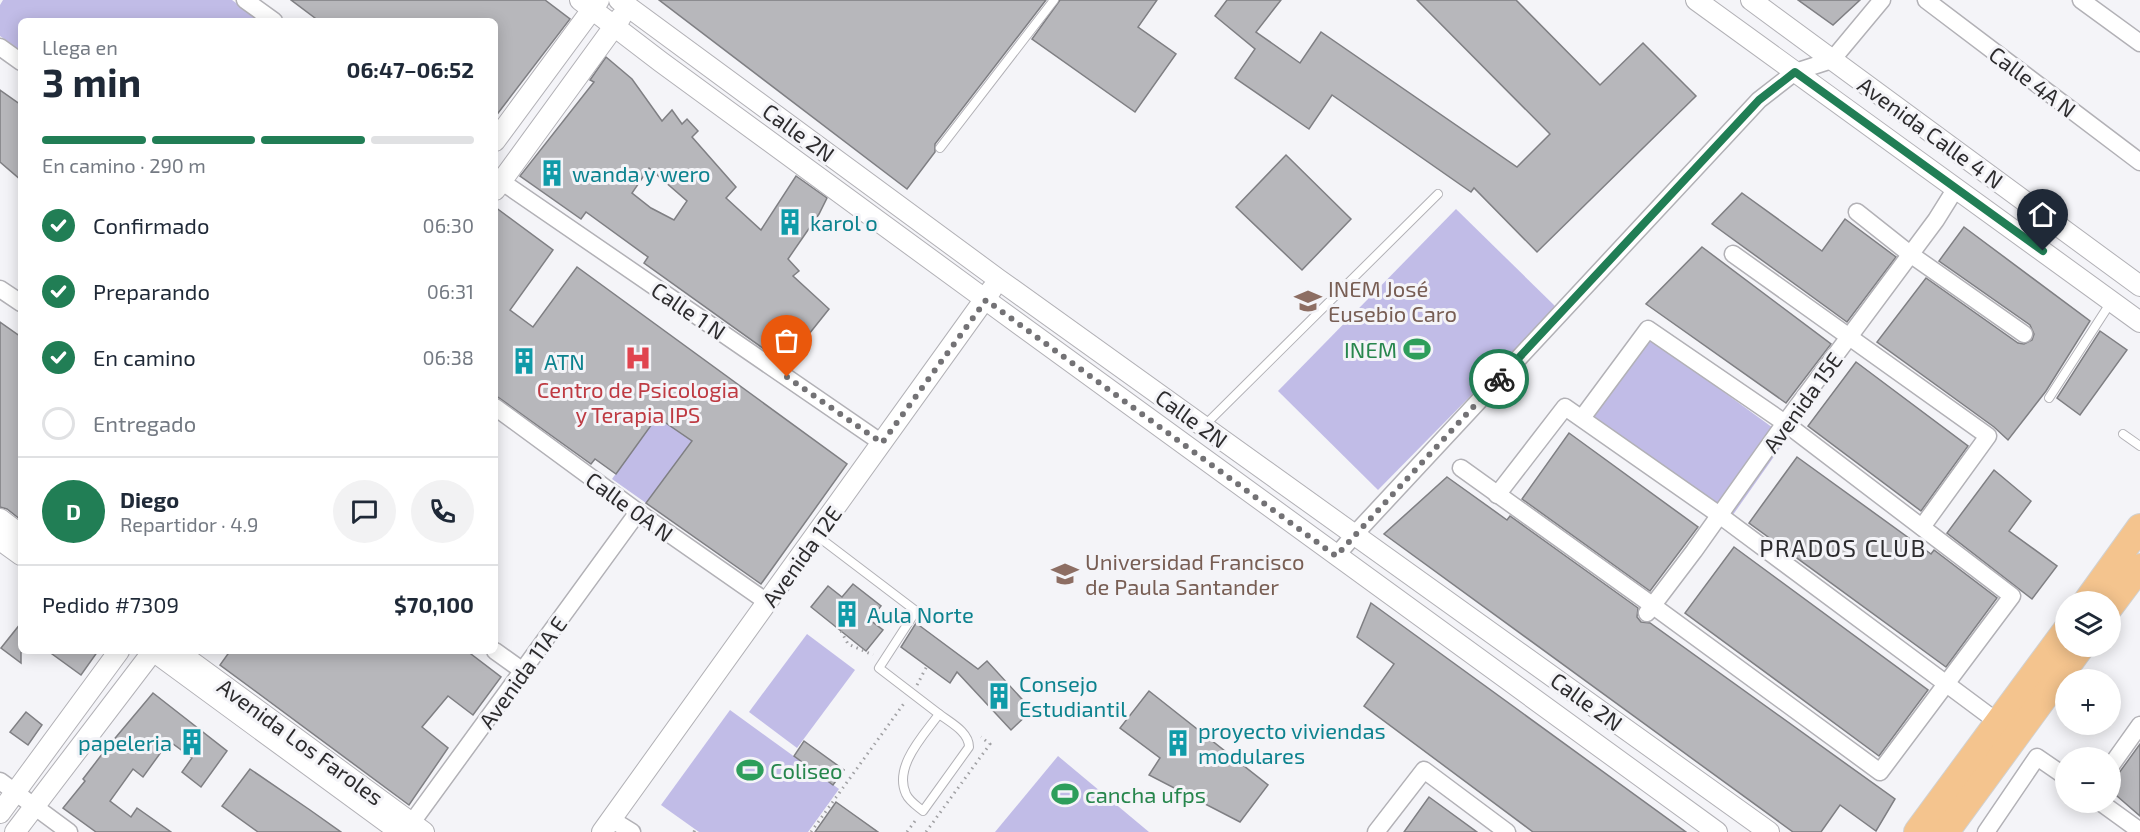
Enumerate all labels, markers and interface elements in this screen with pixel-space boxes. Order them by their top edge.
text: Llega en [42,35,118,59]
street label: Calle 4A N [1985,40,2081,122]
text: 06:47–06:52 [347,56,474,82]
text: 3 min [42,58,141,105]
street label: Avenida Calle 4 N [1853,71,2009,193]
street label: Calle 2N [758,97,840,167]
text: En camino · 290 m [42,153,206,177]
building icon: wanda y wero [537,158,567,188]
place label: wanda y wero [572,160,711,186]
pin [2017,189,2068,251]
icon: home [2026,198,2059,231]
building icon: karol o [775,207,805,237]
icon: check [42,209,75,242]
place label: karol o [810,209,878,235]
text: Confirmado [93,212,209,238]
text: 06:30 [423,213,474,237]
icon: check [42,275,75,308]
place label: INEM José Eusebio Caro [1328,275,1457,326]
street label: Calle 1 N [647,276,731,344]
text: Preparando [93,278,210,304]
text: 06:31 [427,279,474,303]
school or university icon: INEM José Eusebio Caro [1293,286,1323,316]
pin [761,315,812,377]
icon: bag [770,324,803,357]
sports icon: INEM [1402,334,1432,364]
place label: INEM [1344,336,1397,362]
icon: check [42,341,75,374]
hospital icon: Centro de Psicologia y Terapia IPS [623,343,653,373]
text: En camino [93,344,196,370]
text: 06:38 [423,345,474,369]
building icon: ATN [509,346,539,376]
street label: Avenida 15E [1757,347,1847,457]
place label: ATN [544,348,585,374]
courier [1469,349,1529,409]
icon: bike [1483,363,1516,396]
place label: Centro de Psicologia y Terapia IPS [537,376,739,427]
street label: Calle 2N [1151,383,1233,453]
text: Entregado [93,410,196,436]
street label: Calle 0A N [581,466,679,546]
button: chat [333,480,396,543]
button: phone [411,480,474,543]
text: Diego [120,486,179,512]
text: D [66,498,81,524]
street label: Avenida 12E [756,501,846,611]
text: Repartidor · 4.9 [120,512,259,536]
district label: PRADOS CLUB [1759,533,1927,562]
place label: Universidad Francisco de Paula Santander [1085,548,1305,599]
school or university icon: Universidad Francisco de Paula Santander [1050,559,1080,589]
text: Pedido #7309 [42,591,179,617]
text: $70,100 [394,591,474,617]
map controls [2055,591,2121,813]
button: layers [2055,591,2121,657]
building icon: Aula Norte [832,599,862,629]
place label: Aula Norte [867,601,974,627]
street label: Avenida 11A E [473,611,571,733]
street label: Calle 2N [1546,666,1628,736]
button: + [2055,669,2121,735]
place label: Consejo Estudiantil [1019,670,1127,721]
street label: Avenida Los Faroles [213,672,389,810]
building icon: Consejo Estudiantil [984,681,1014,711]
place label: proyecto viviendas modulares [1198,717,1386,768]
building icon: papeleria [177,727,207,757]
building icon: proyecto viviendas modulares [1163,728,1193,758]
place label: papeleria [78,729,172,755]
button: − [2055,747,2121,813]
sports icon: Coliseo [735,755,765,785]
place label: Coliseo [770,757,843,783]
sports icon: cancha ufps [1050,779,1080,809]
place label: cancha ufps [1085,781,1206,807]

